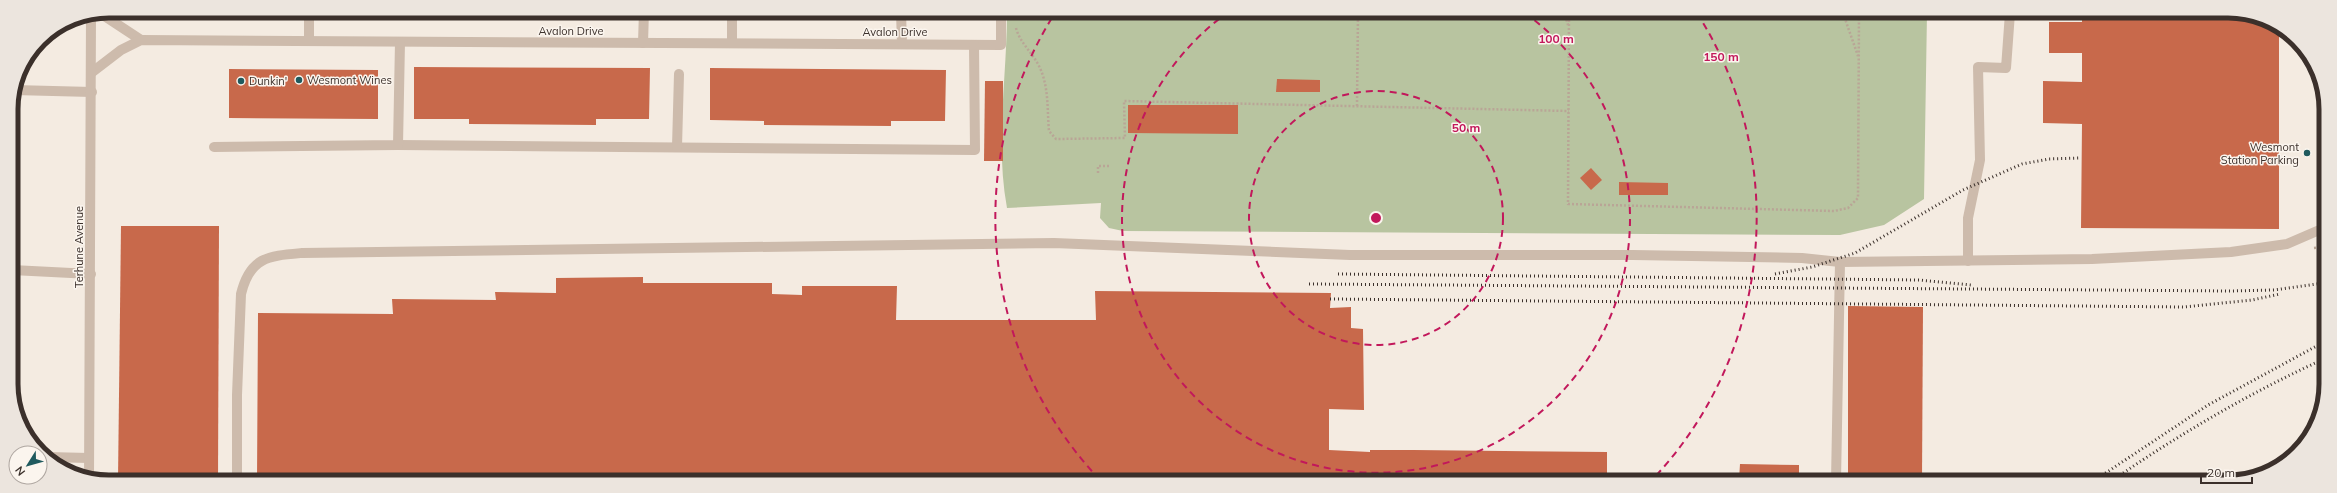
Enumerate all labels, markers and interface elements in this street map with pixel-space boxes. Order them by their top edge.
street label: Avalon Drive [539,24,603,38]
street label: Avalon Drive [863,25,927,39]
text: 100 m [1538,31,1574,46]
text: 150 m [1703,49,1739,64]
place label: Wesmont Wines [307,73,392,87]
place label: Dunkin' [249,74,287,88]
marker: Wesmont Wines [294,75,304,85]
marker: Dunkin' [236,76,246,86]
text: 50 m [1452,120,1480,135]
place label: Wesmont Station Parking [2221,140,2299,167]
marker: Wesmont Station Parking [2302,148,2312,158]
street label: Terhune Avenue [72,206,86,288]
centre of rings [1369,211,1383,225]
north arrow [8,445,48,485]
scale bar [2201,459,2252,485]
text: N [12,463,28,479]
text: 20 m [2207,465,2235,480]

